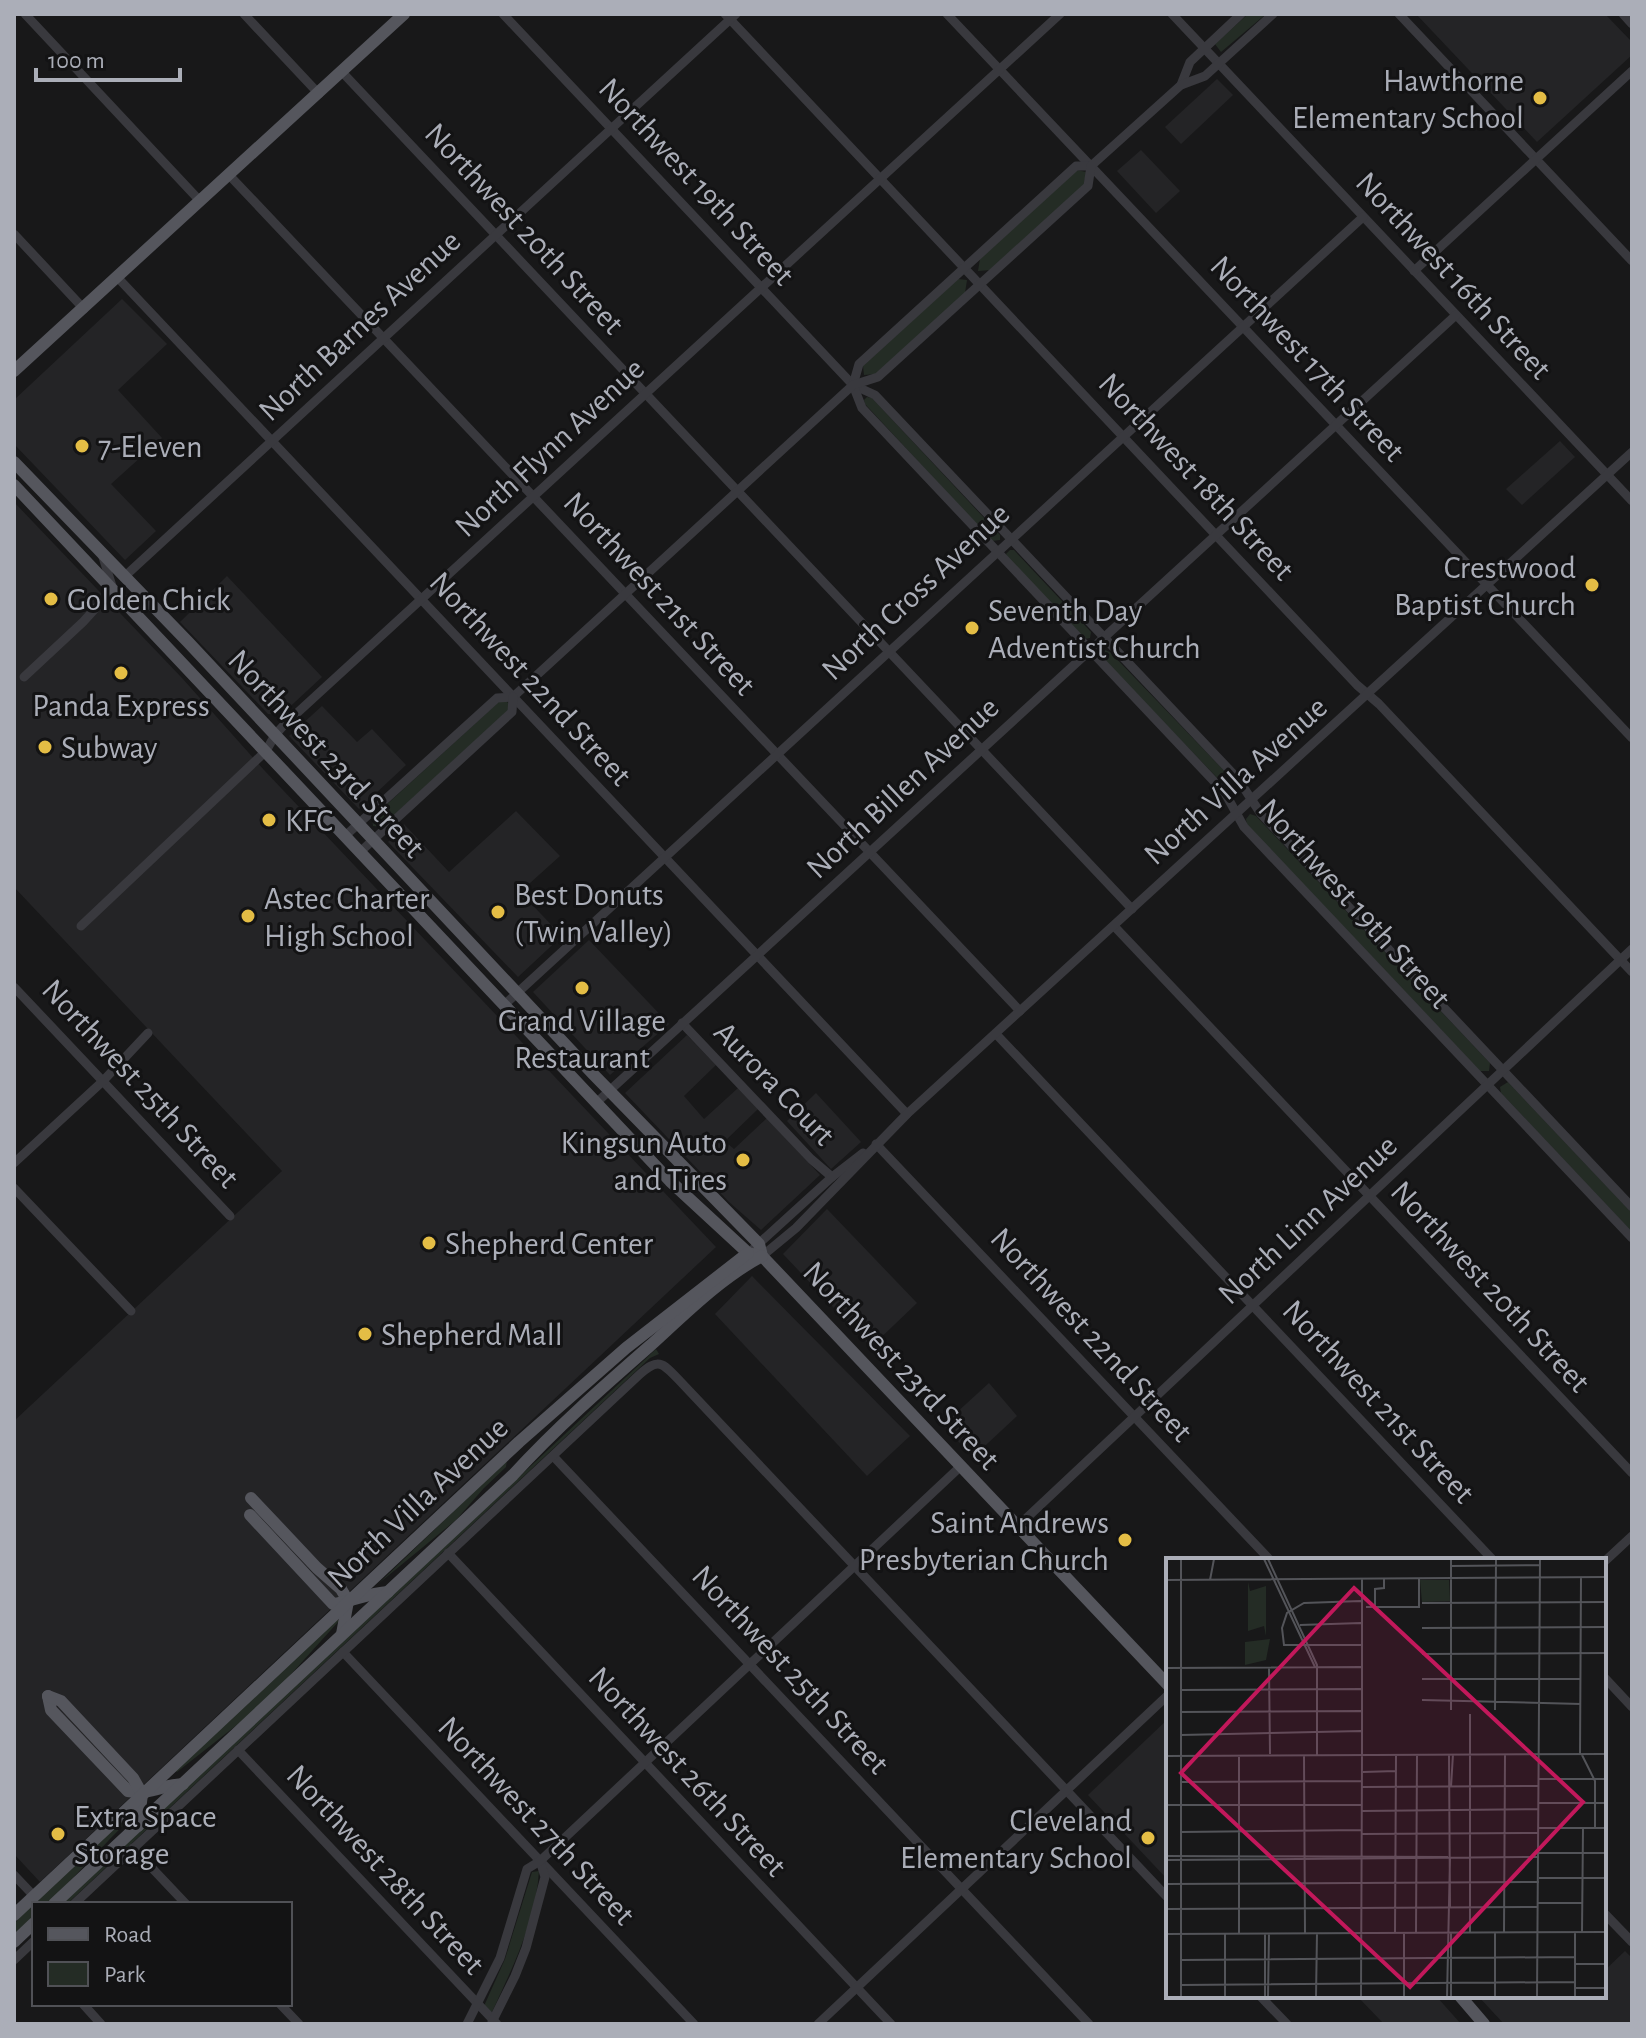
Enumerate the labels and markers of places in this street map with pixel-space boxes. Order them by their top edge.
place label: Hawthorne Elementary School [1292,65,1524,134]
marker: Hawthorne Elementary School [1531,89,1549,107]
place label: 7-Eleven [98,431,203,463]
marker: 7-Eleven [73,437,91,455]
place label: Crestwood Baptist Church [1394,552,1576,621]
marker: Crestwood Baptist Church [1583,576,1601,594]
place label: Golden Chick [67,584,231,616]
marker: Golden Chick [42,590,60,608]
place label: Seventh Day Adventist Church [988,595,1201,664]
marker: Seventh Day Adventist Church [963,619,981,637]
marker: Panda Express [112,664,130,682]
place label: Panda Express [32,690,210,722]
place label: Subway [61,732,158,764]
marker: Subway [36,738,54,756]
place label: KFC [285,805,333,837]
marker: KFC [260,811,278,829]
place label: Best Donuts (Twin Valley) [514,879,673,948]
place label: Astec Charter High School [264,883,430,952]
marker: Best Donuts (Twin Valley) [489,903,507,921]
marker: Astec Charter High School [239,907,257,925]
marker: Grand Village Restaurant [573,979,591,997]
place label: Grand Village Restaurant [498,1005,666,1074]
place label: Kingsun Auto and Tires [560,1127,727,1196]
marker: Kingsun Auto and Tires [734,1151,752,1169]
place label: Shepherd Center [445,1228,654,1260]
marker: Shepherd Center [420,1234,438,1252]
place label: Shepherd Mall [381,1319,563,1351]
marker: Shepherd Mall [356,1325,374,1343]
place label: Saint Andrews Presbyterian Church [859,1507,1109,1576]
marker: Saint Andrews Presbyterian Church [1116,1531,1134,1549]
place label: Extra Space Storage [74,1801,217,1870]
place label: Cleveland Elementary School [900,1805,1132,1874]
marker: Extra Space Storage [49,1825,67,1843]
marker: Cleveland Elementary School [1139,1829,1157,1847]

